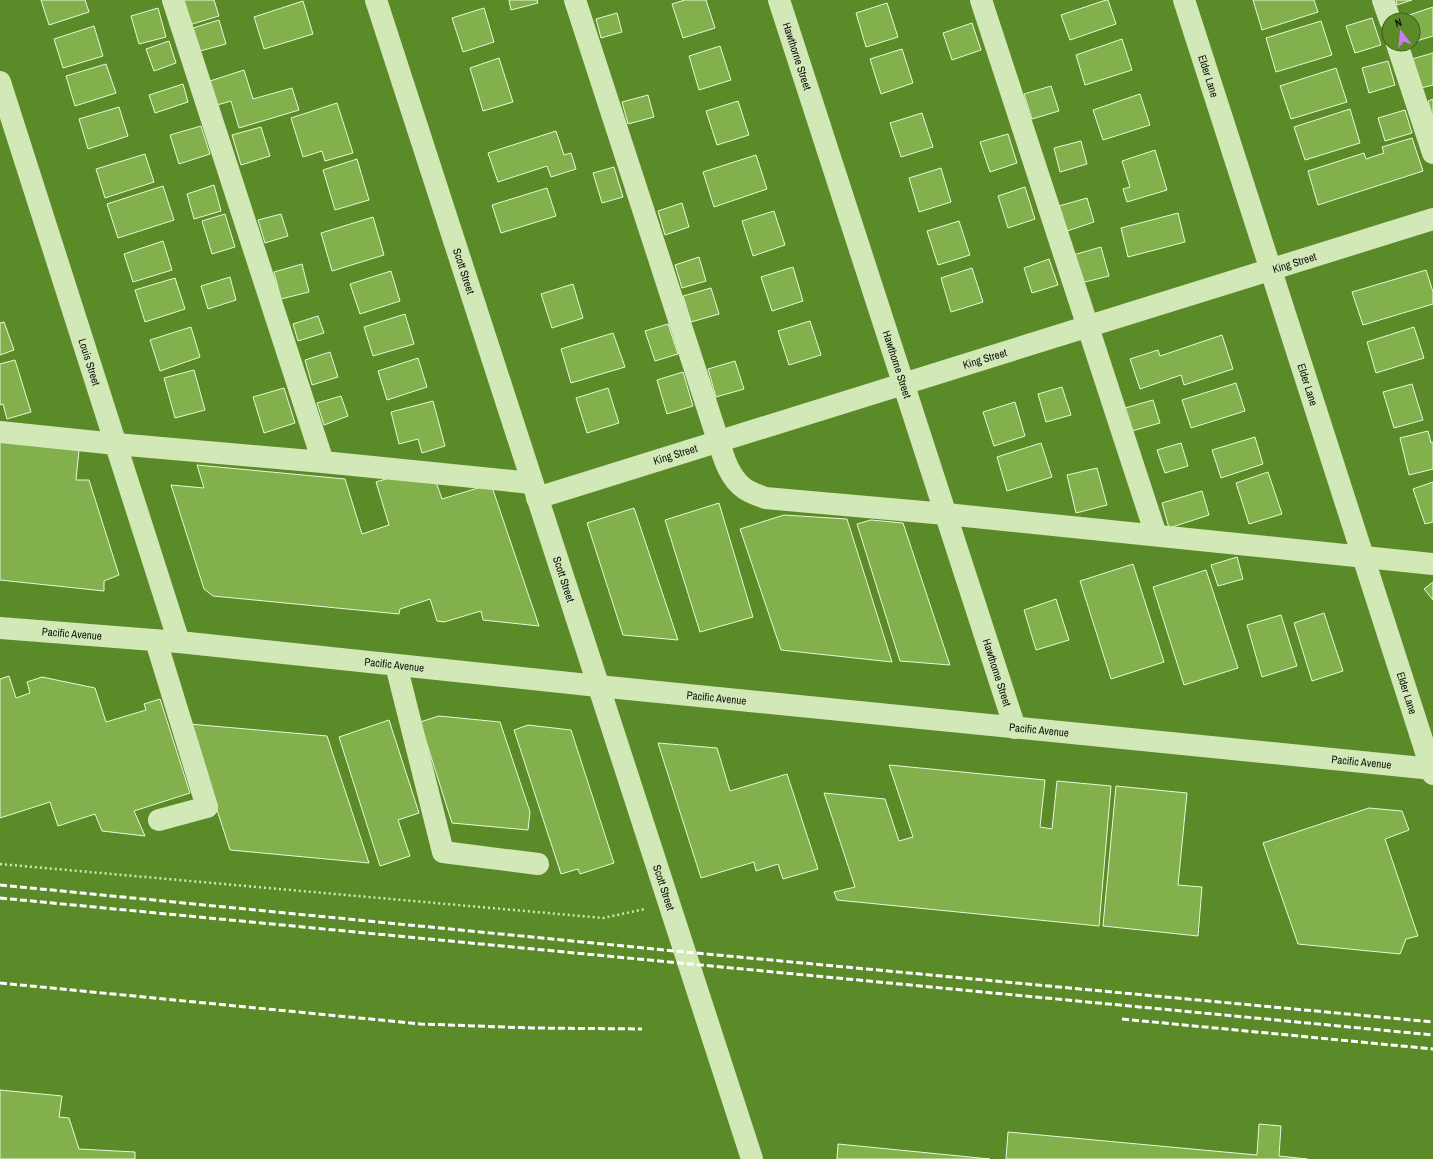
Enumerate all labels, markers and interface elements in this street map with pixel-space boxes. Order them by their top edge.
north arrow [1381,12,1421,52]
text: N [1393,15,1403,30]
street label: Hawthorne Street [780,20,815,92]
street label: Elder Lane [1195,53,1222,99]
street label: Scott Street [450,246,478,296]
street label: King Street [1271,249,1318,276]
street label: Hawthorne Street [880,329,915,400]
street label: Louis Street [75,337,104,388]
street label: King Street [961,345,1009,372]
street label: Elder Lane [1294,362,1321,408]
street label: King Street [652,441,699,468]
street label: Scott Street [550,555,578,604]
street label: Pacific Avenue [41,624,102,643]
street label: Hawthorne Street [980,637,1015,709]
street label: Pacific Avenue [364,655,425,675]
street label: Elder Lane [1394,670,1420,716]
street label: Pacific Avenue [686,688,747,708]
street label: Pacific Avenue [1008,720,1070,740]
street label: Pacific Avenue [1331,752,1392,772]
street label: Scott Street [650,863,678,913]

